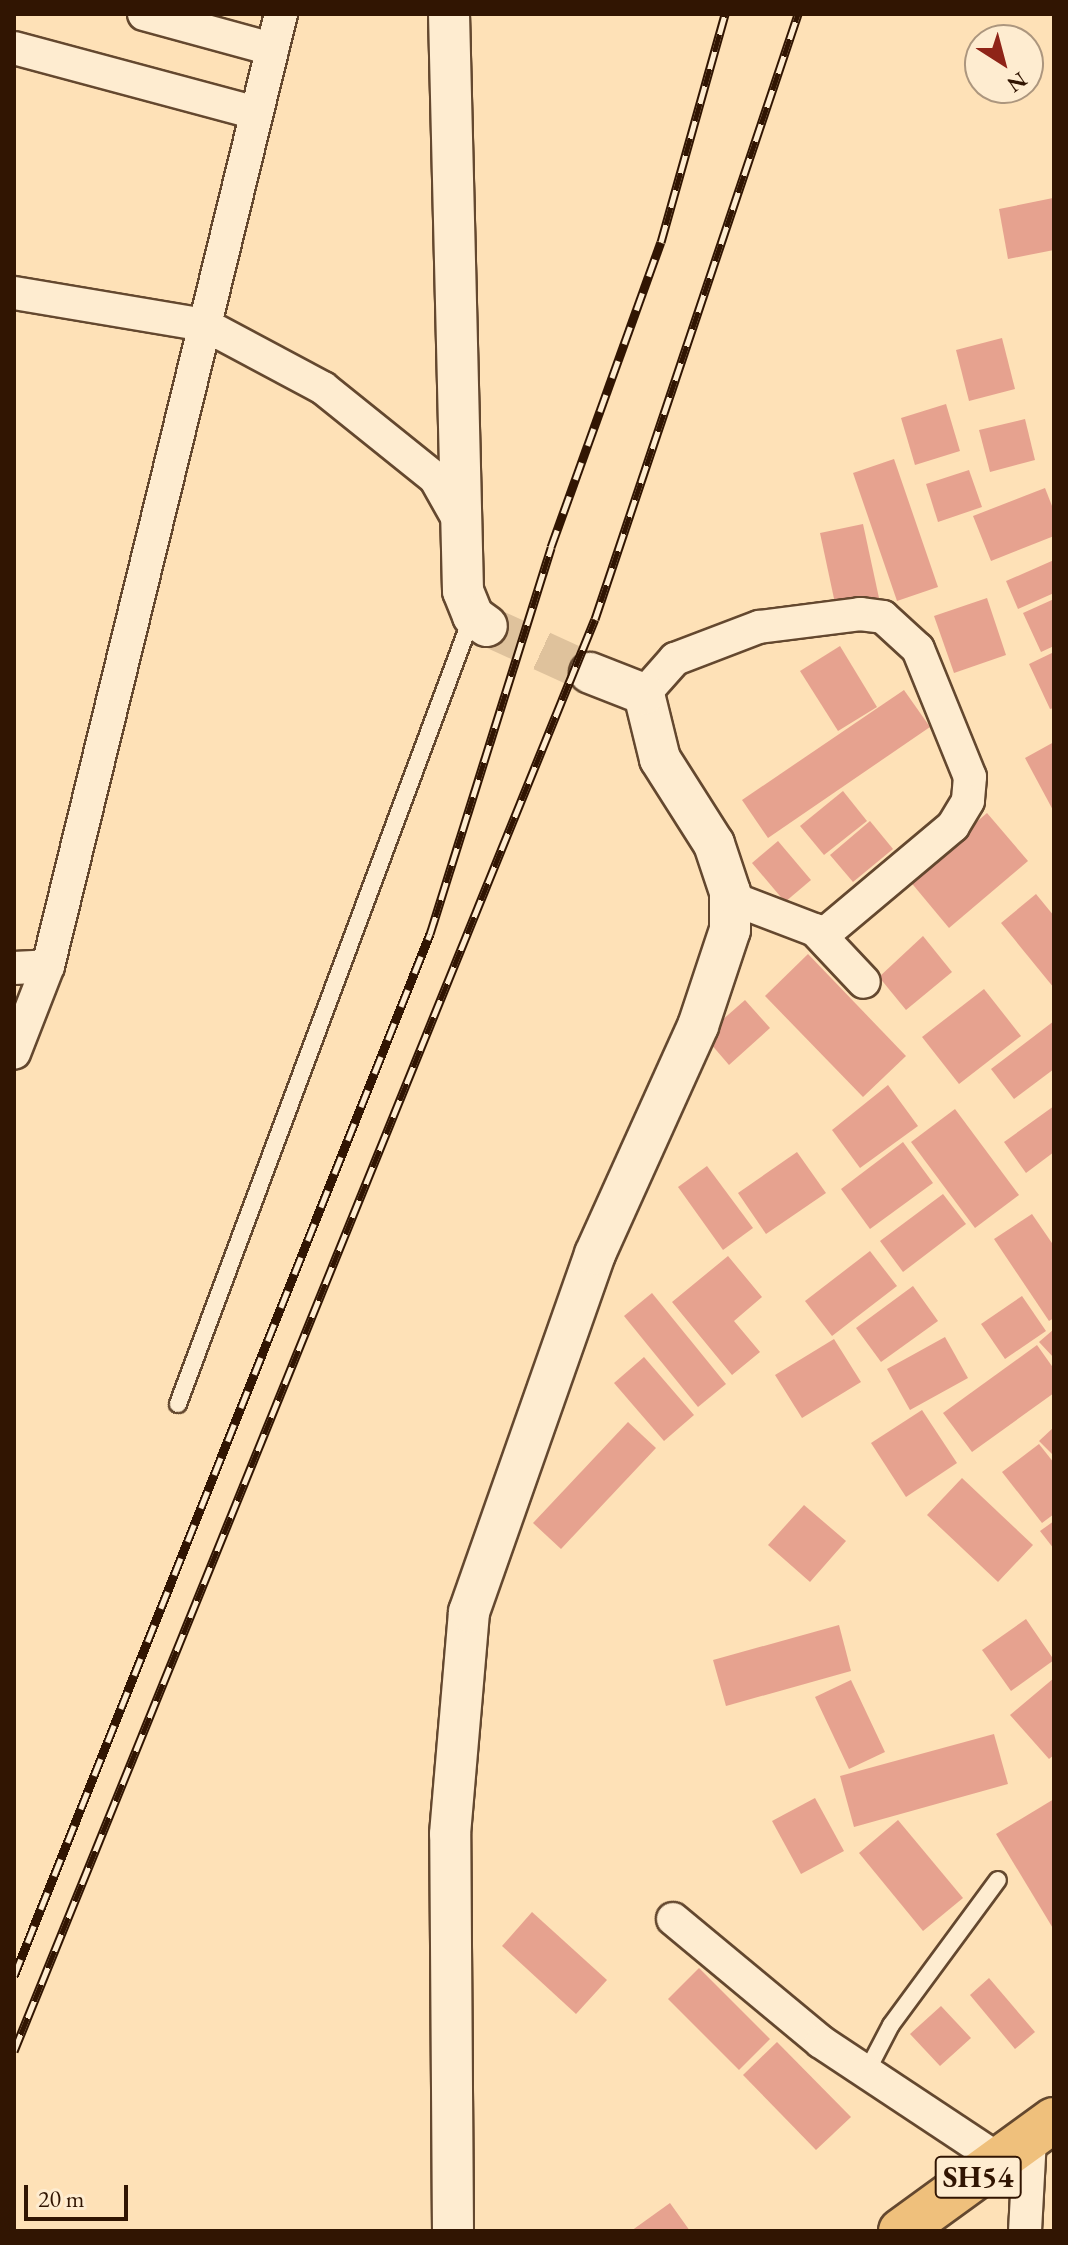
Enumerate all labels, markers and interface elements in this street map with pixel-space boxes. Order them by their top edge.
north arrow [964,24,1044,104]
text: N [1001,65,1033,99]
road number: SH54 [934,2151,1022,2203]
scale bar [28,2169,132,2219]
text: 20 m [38,2183,85,2214]

